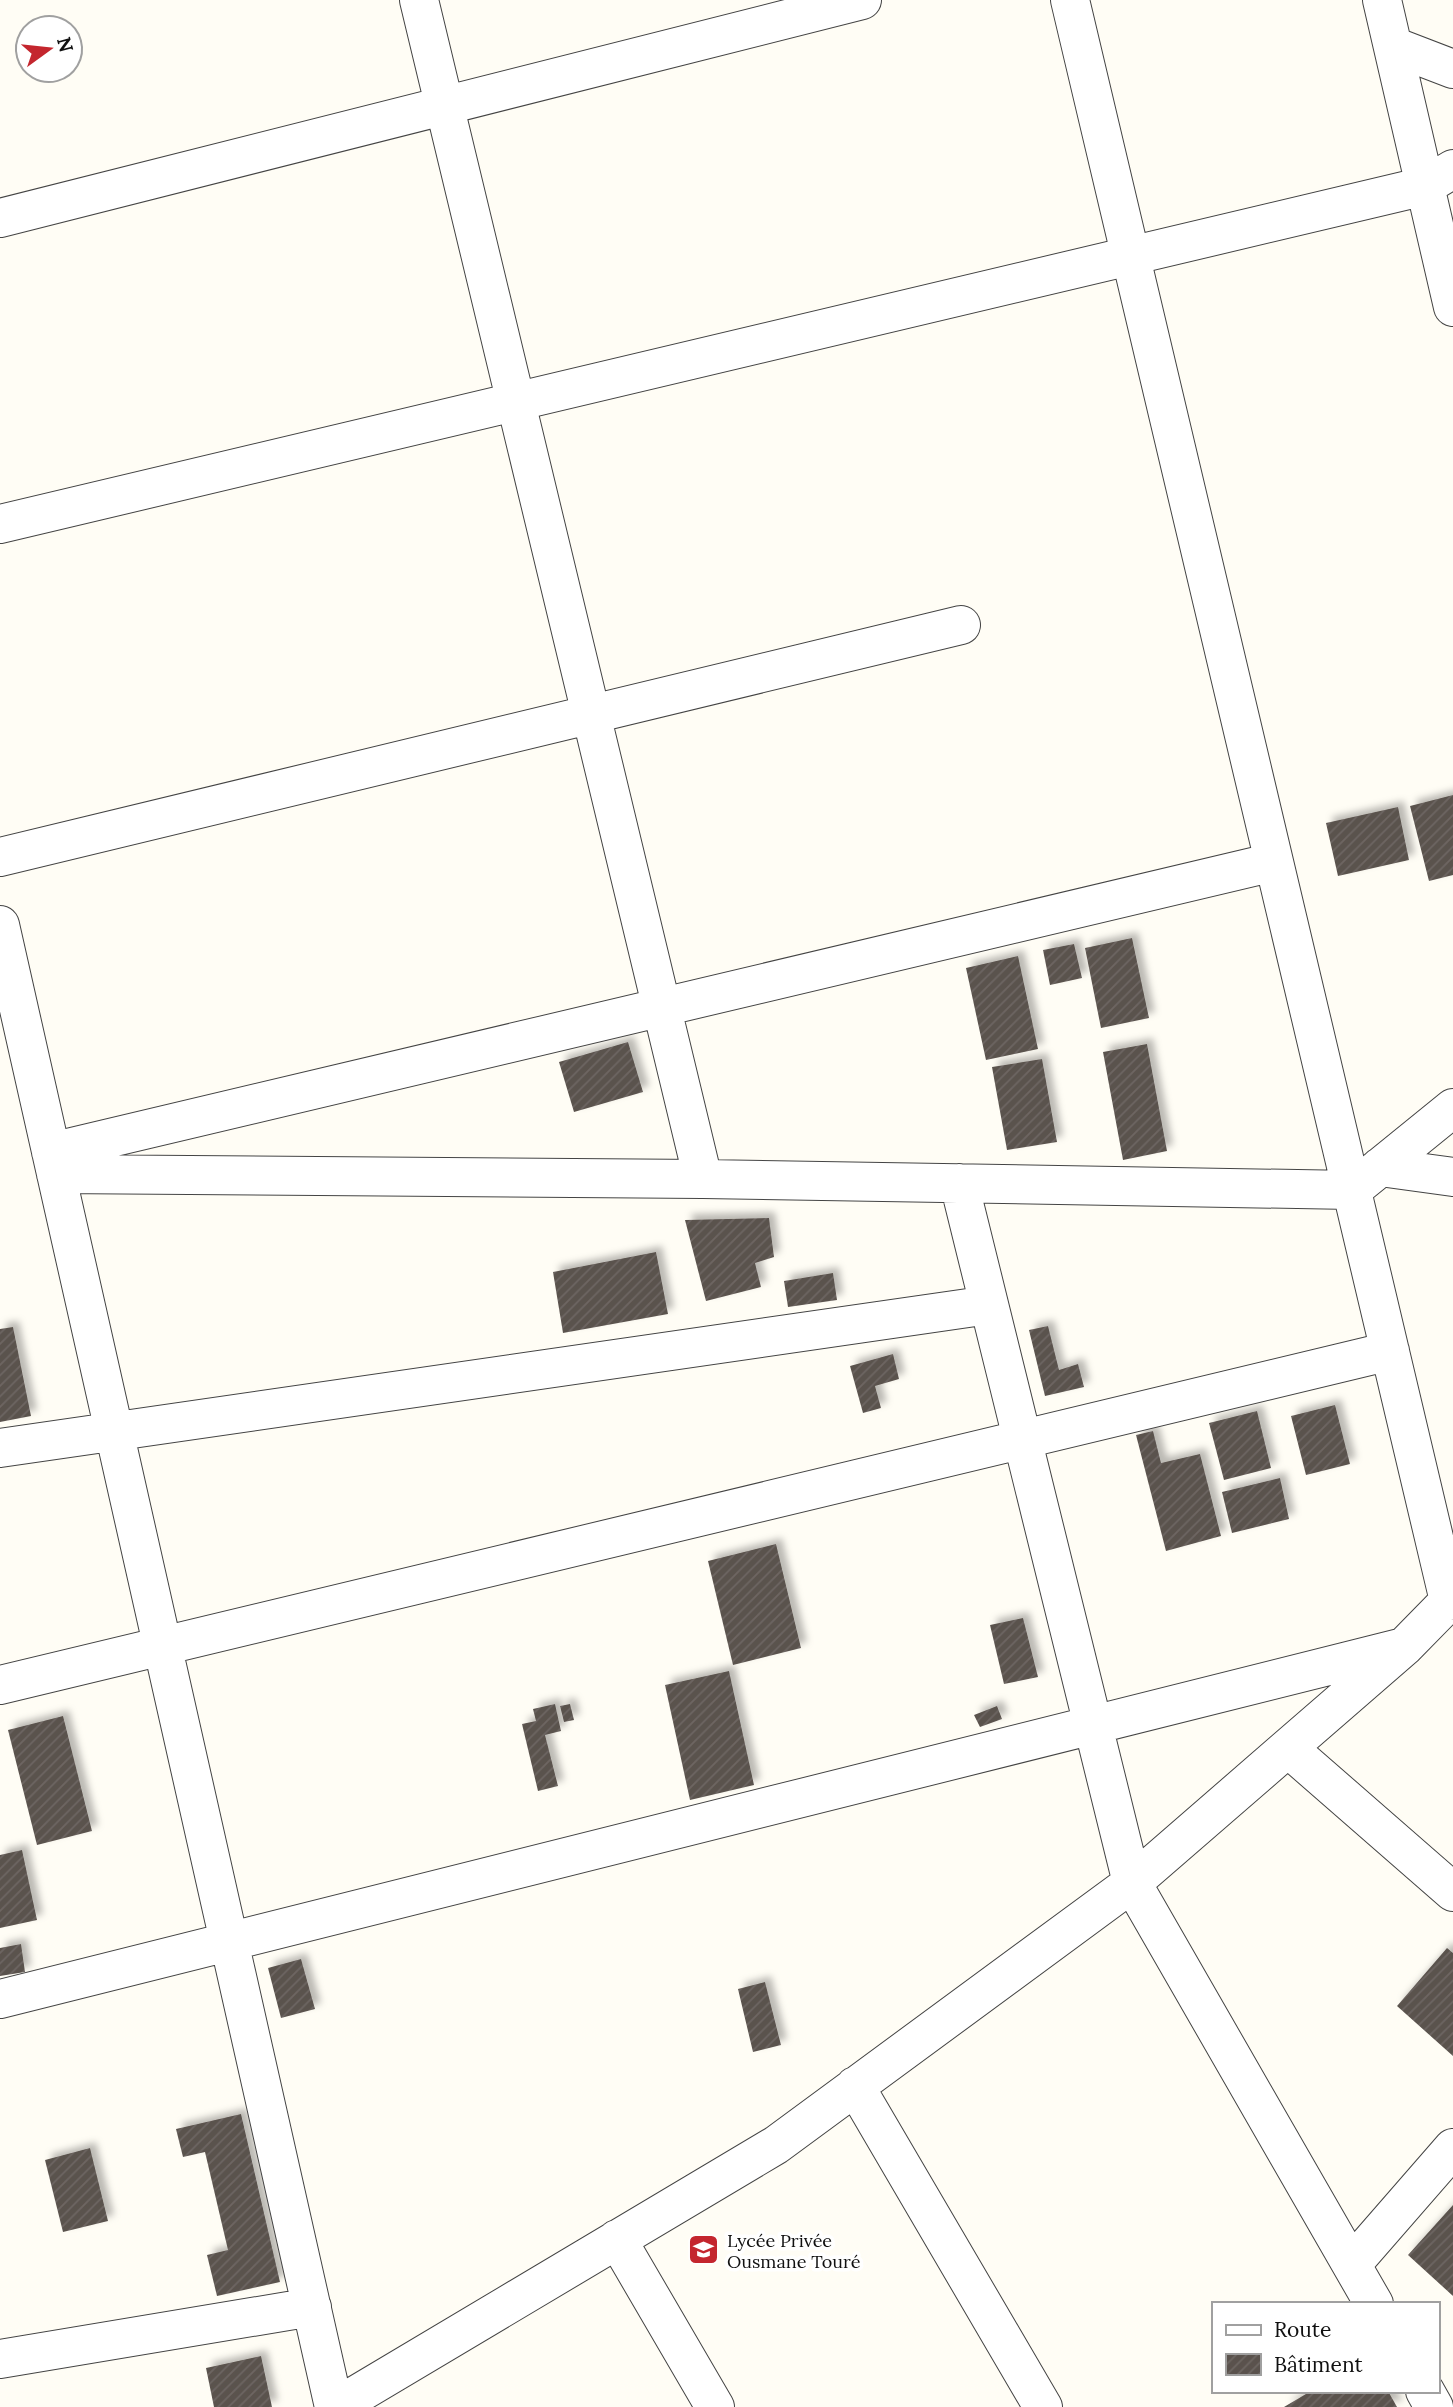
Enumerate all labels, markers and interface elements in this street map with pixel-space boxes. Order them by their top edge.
north arrow [14,14,84,84]
text: N [52,34,79,55]
place label: Lycée Privée Ousmane Touré [727,2229,861,2273]
school or university icon: Lycée Privée Ousmane Touré [687,2233,721,2267]
legend [1212,2302,1439,2393]
text: Route [1274,2316,1331,2343]
text: Bâtiment [1274,2351,1363,2378]

